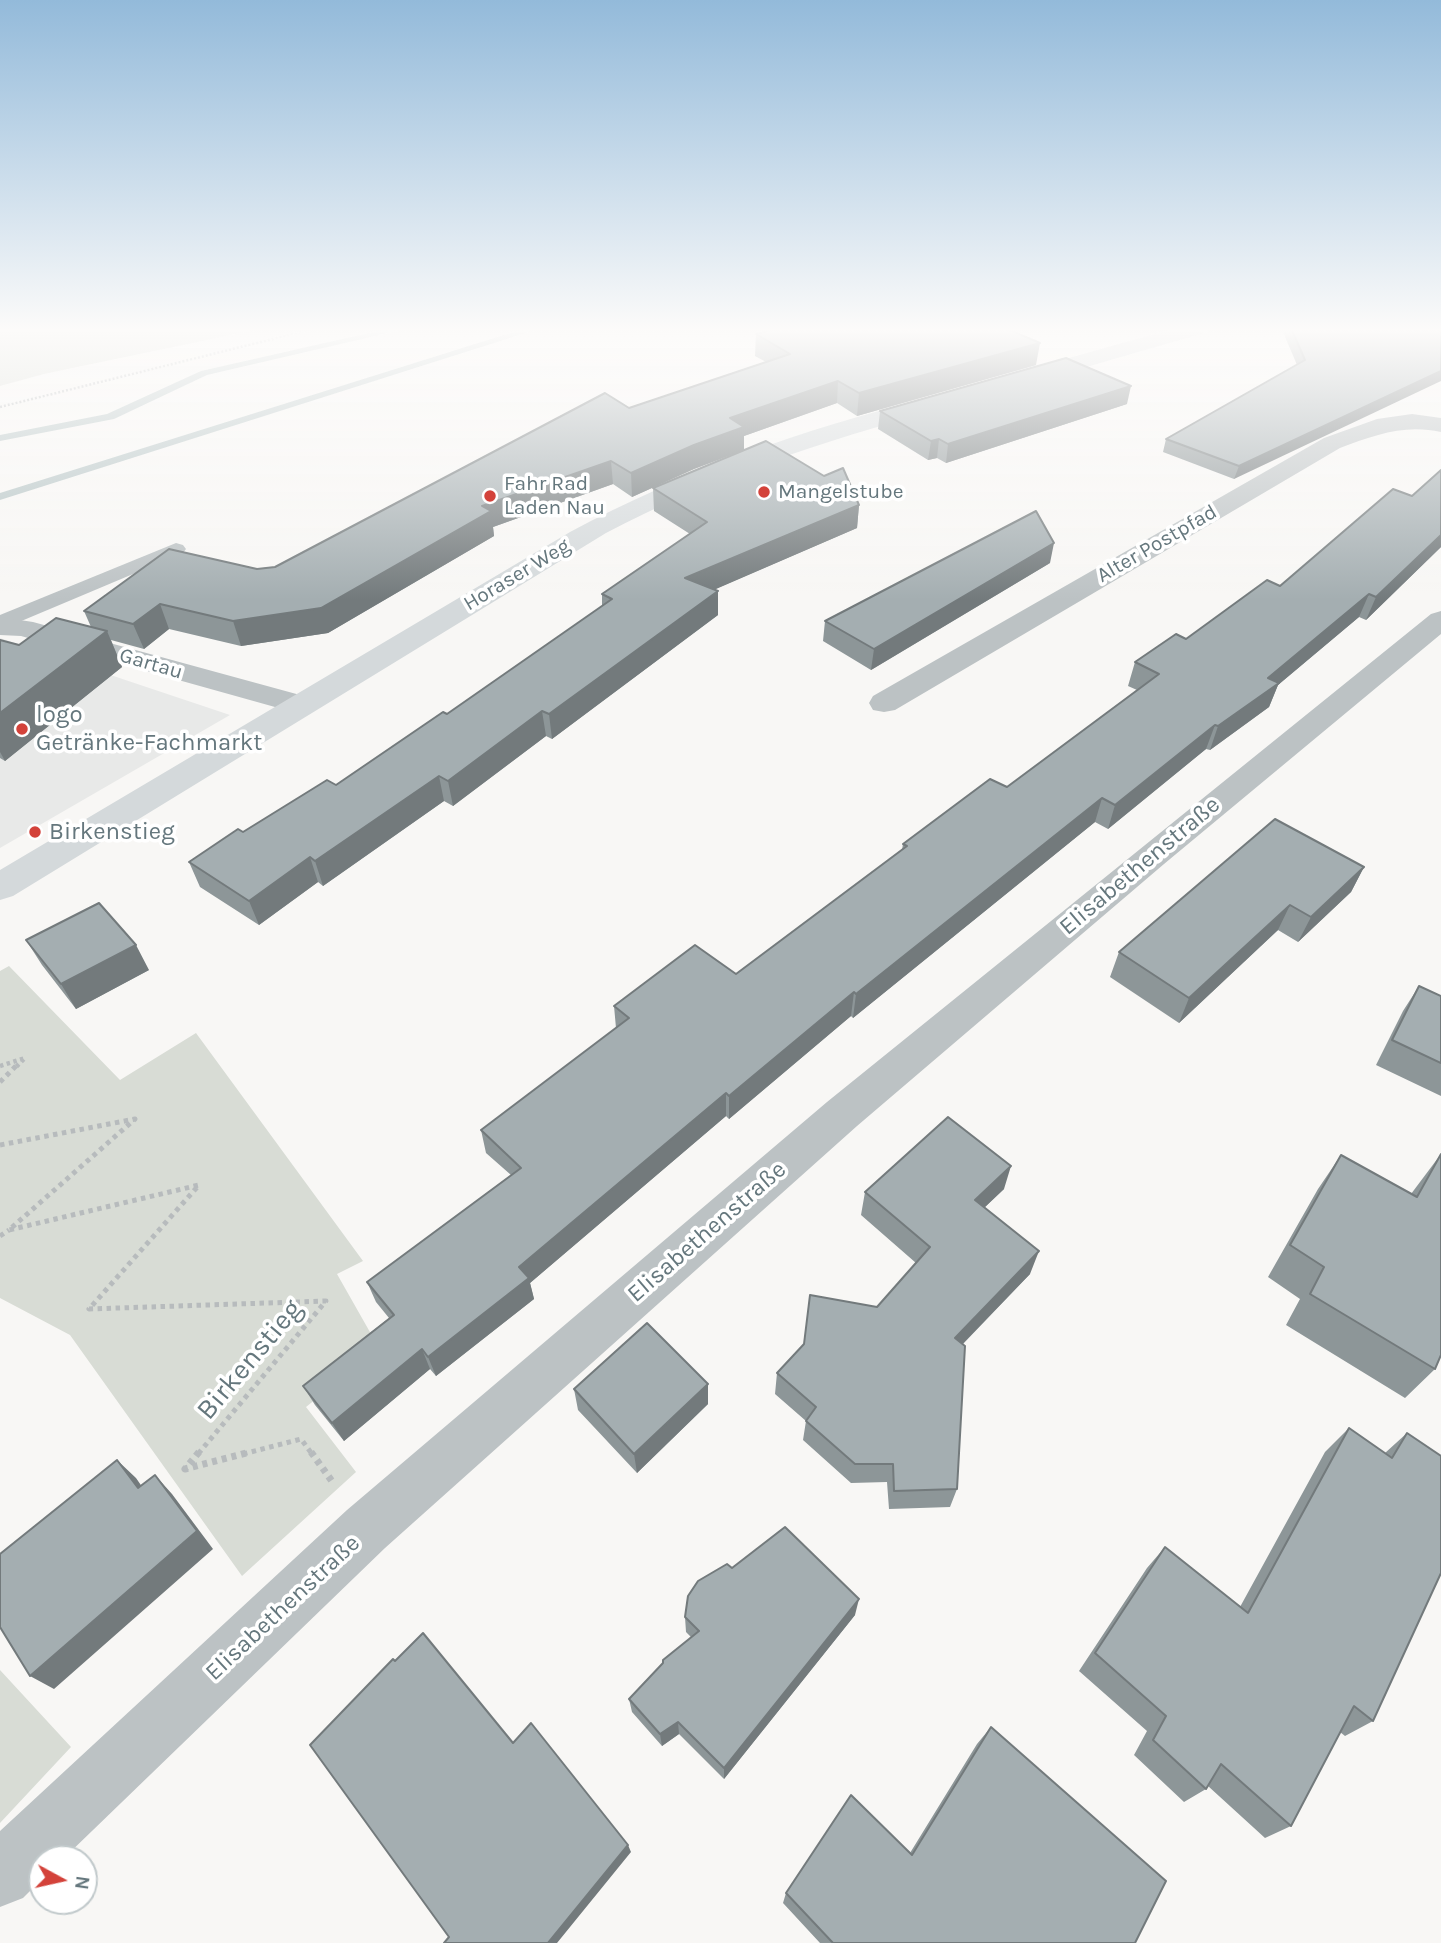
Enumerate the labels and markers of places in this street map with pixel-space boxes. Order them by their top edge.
place label: Fahr Rad Laden Nau [504,471,605,521]
place label: Mangelstube [778,479,903,505]
marker: Mangelstube [756,484,772,500]
marker: Fahr Rad Laden Nau [482,488,498,504]
place label: logo Getränke-Fachmarkt [36,701,262,757]
marker: logo Getränke-Fachmarkt [14,721,30,737]
place label: Birkenstieg [49,818,175,846]
marker: Birkenstieg [27,824,43,840]

